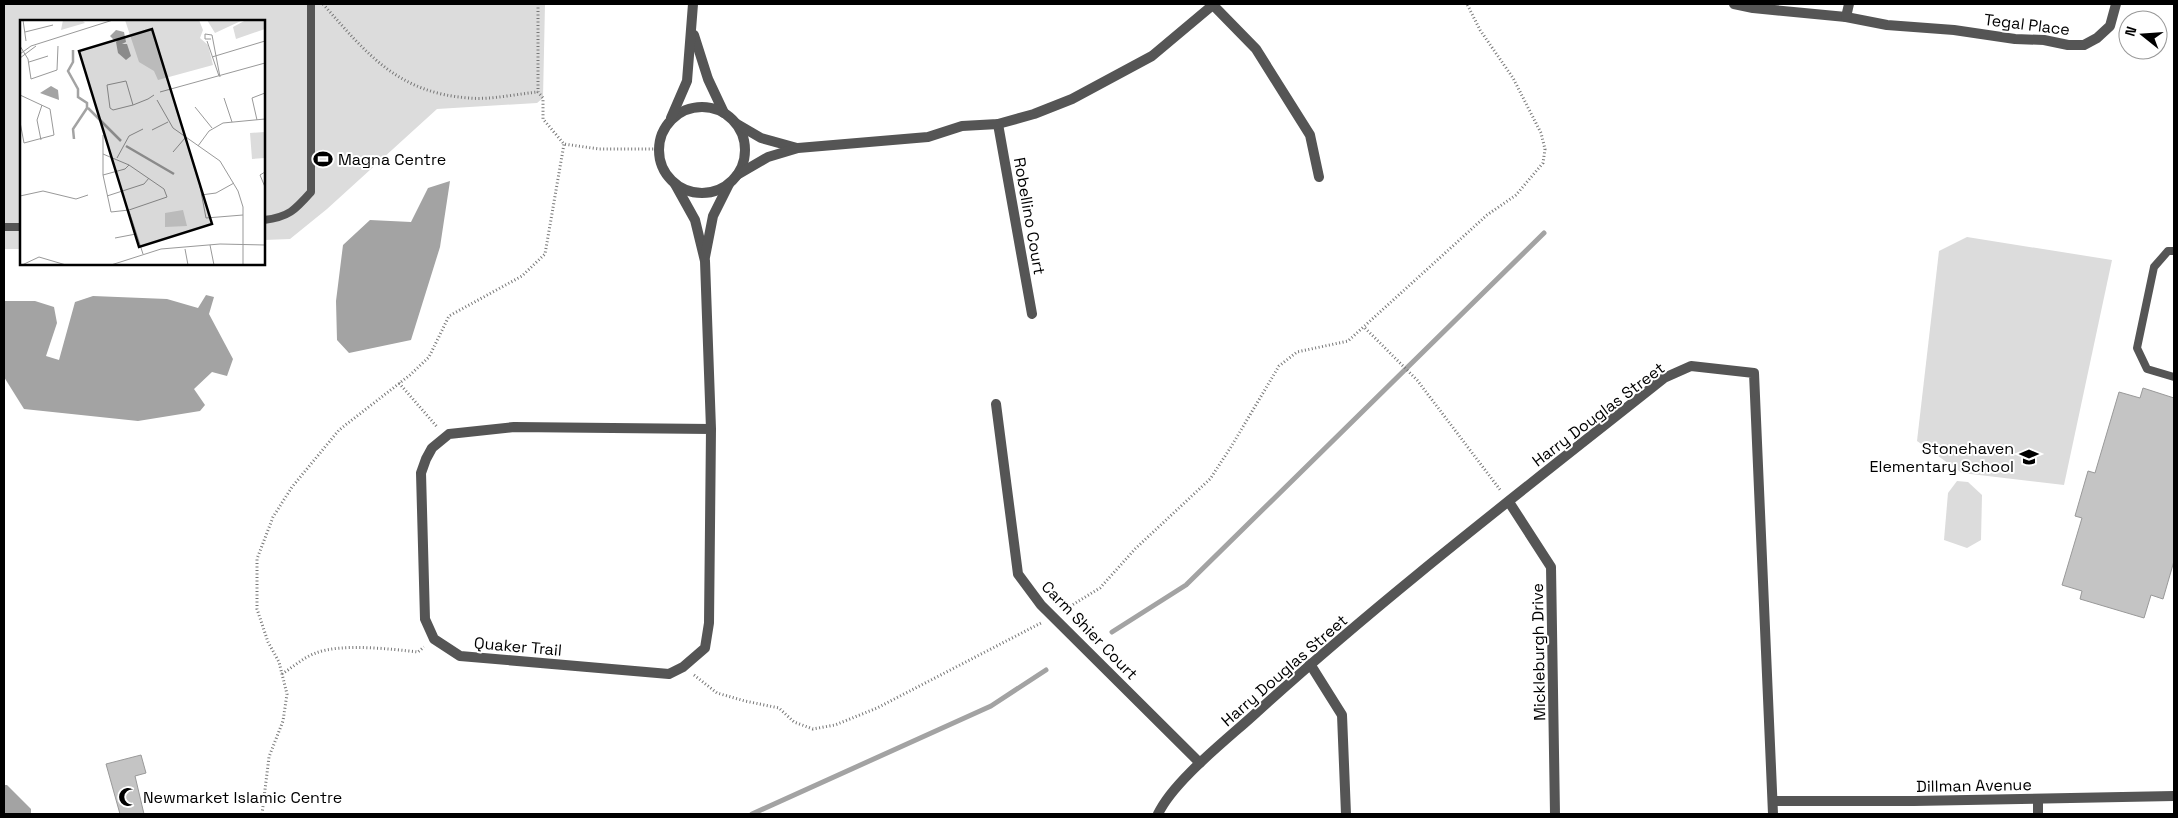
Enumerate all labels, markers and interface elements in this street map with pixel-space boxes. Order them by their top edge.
street label: Tegal Place [1983,9,2071,40]
north arrow [2118,10,2168,60]
inset map [20,20,265,265]
text: N [2121,24,2141,38]
sports icon: Magna Centre [312,148,334,170]
place label: Magna Centre [338,149,446,170]
street label: Robellino Court [1009,156,1050,276]
street label: Harry Douglas Street [1528,358,1669,471]
place label: Stonehaven Elementary School [1869,438,2014,477]
school or university icon: Stonehaven Elementary School [2018,446,2040,468]
street label: Carm Shier Court [1037,576,1142,684]
street label: Mickleburgh Drive [1527,583,1550,721]
street label: Harry Douglas Street [1217,610,1352,731]
street label: Quaker Trail [473,632,563,661]
street label: Dillman Avenue [1916,774,2032,797]
mosque icon: Newmarket Islamic Centre [117,786,139,808]
place label: Newmarket Islamic Centre [143,787,342,808]

